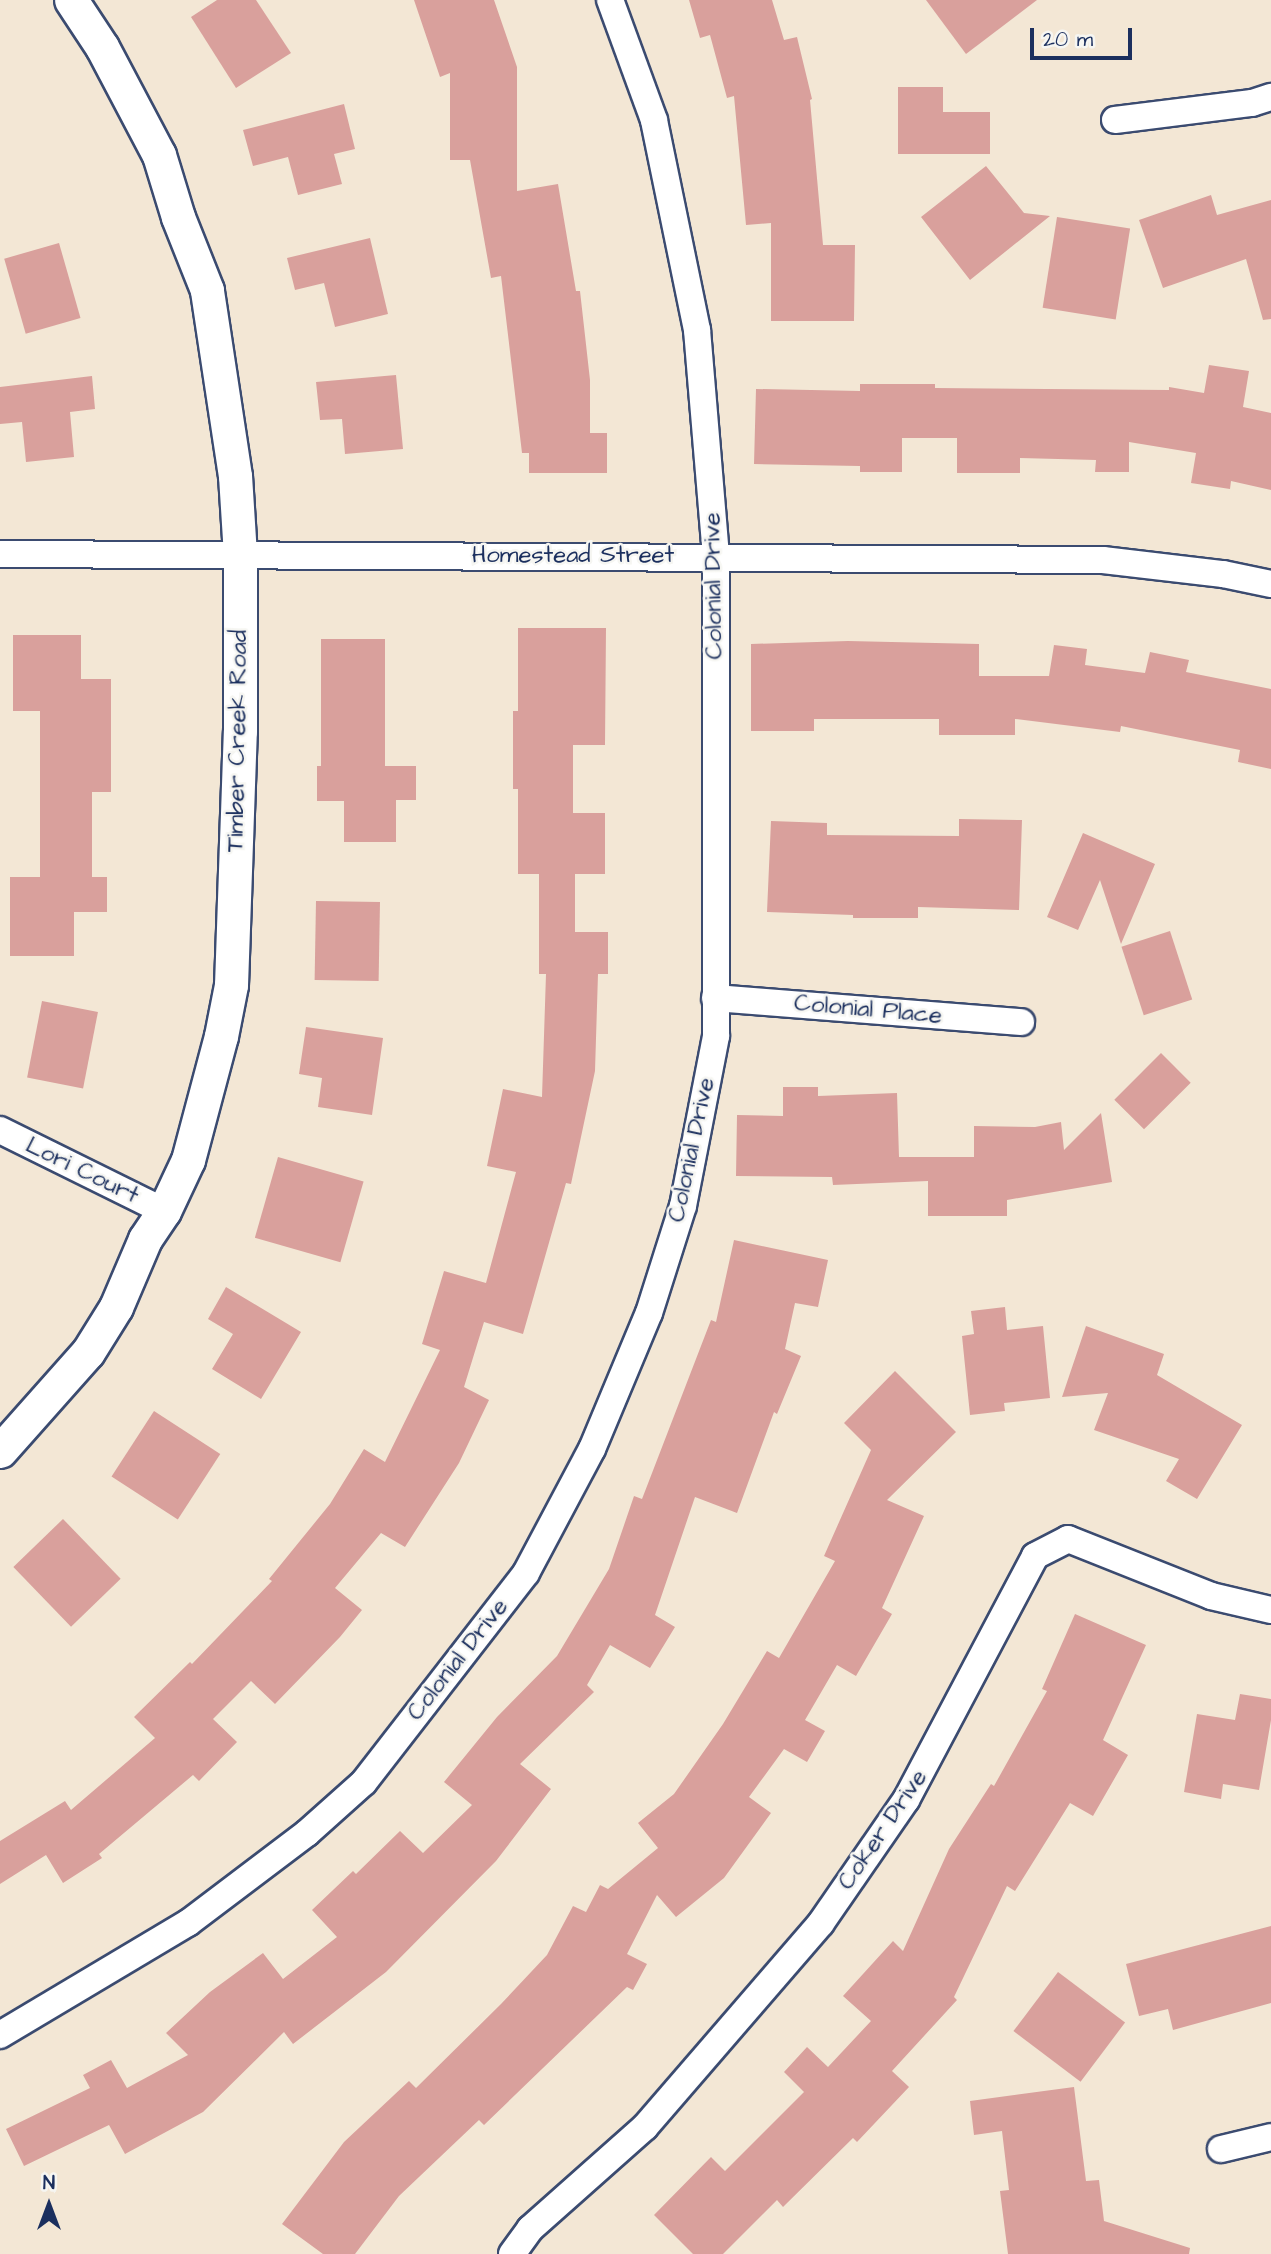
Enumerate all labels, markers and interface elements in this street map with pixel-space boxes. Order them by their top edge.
scale bar [1033,14,1134,58]
text: 20 m [1043,25,1093,54]
street label: Colonial Drive [698,512,730,660]
street label: Homestead Street [472,542,674,570]
street label: Timber Creek Road [222,630,254,852]
street label: Colonial Place [793,989,943,1031]
street label: Colonial Drive [663,1075,721,1225]
street label: Lori Court [21,1131,143,1211]
street label: Colonial Drive [401,1593,515,1727]
street label: Coker Drive [832,1764,934,1896]
north arrow [14,2170,84,2240]
text: N [43,2170,55,2197]

